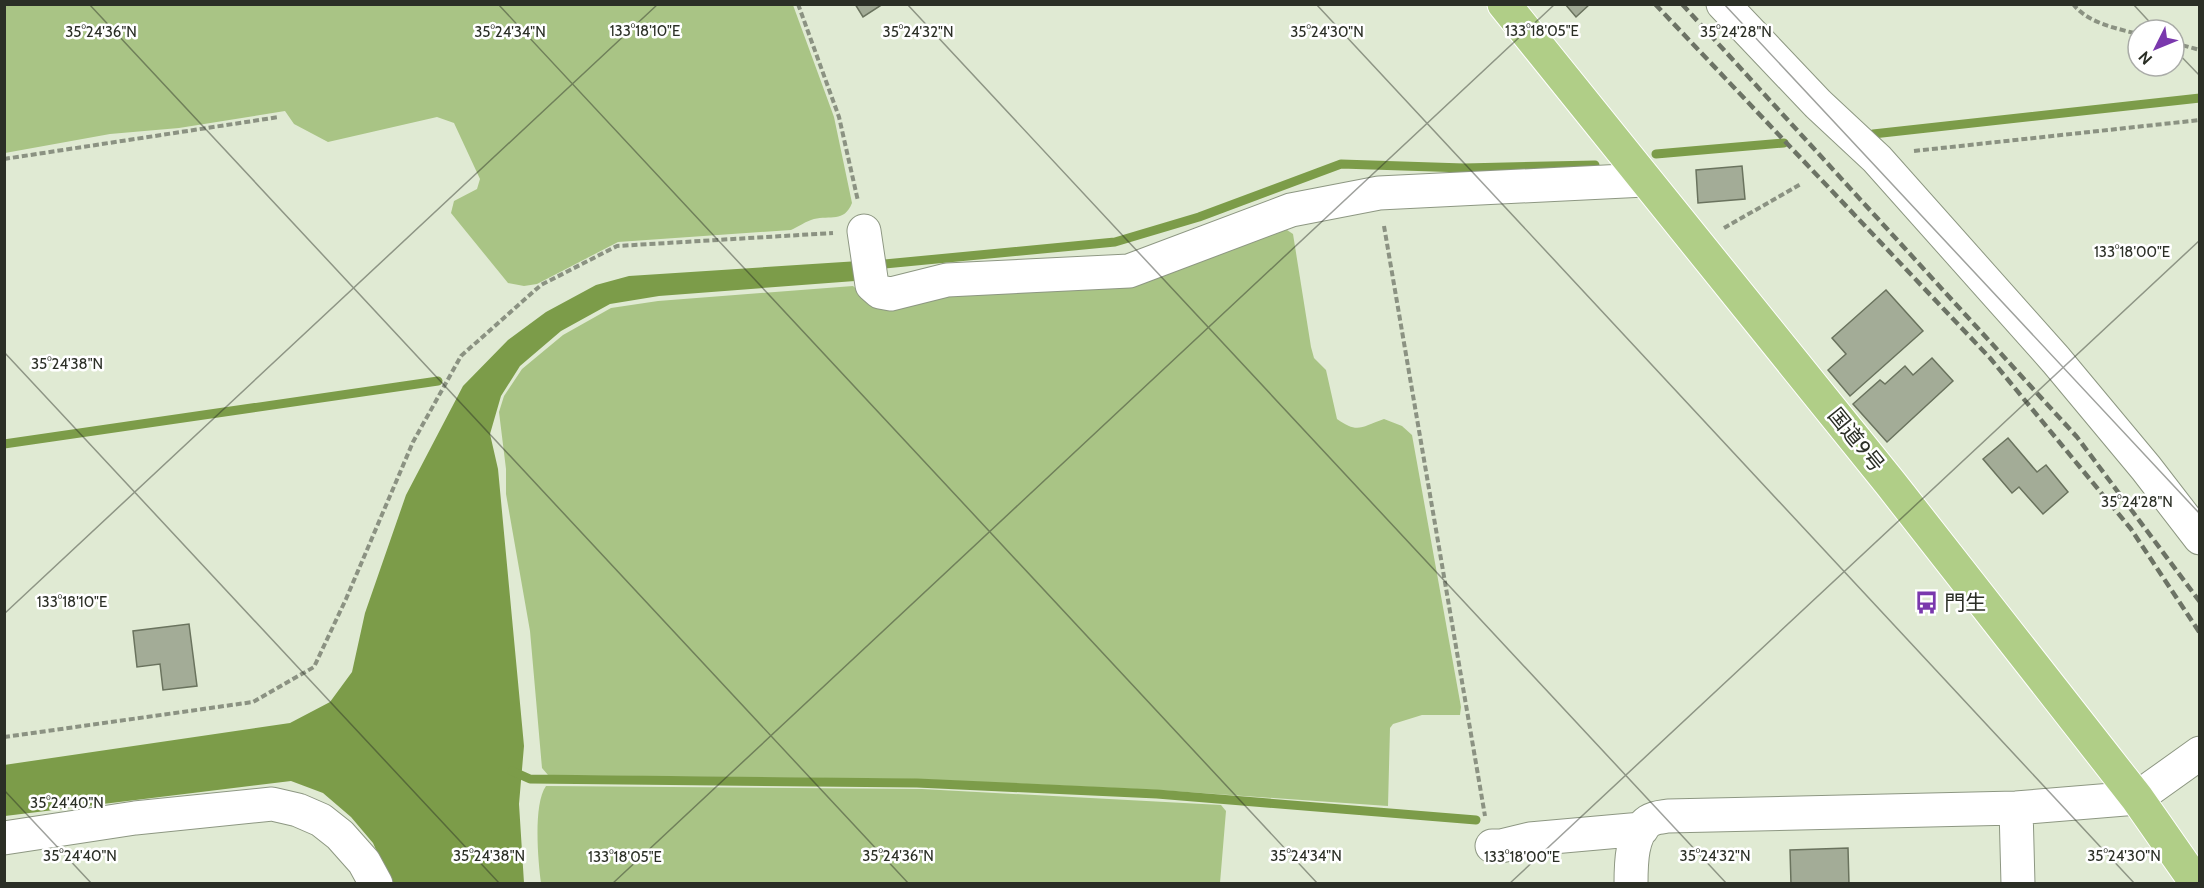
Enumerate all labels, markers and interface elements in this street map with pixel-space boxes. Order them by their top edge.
north arrow [2126,18,2186,78]
text: 133°18'10"E [610,22,680,40]
text: 133°18'05"E [1505,22,1579,40]
text: 35°24'36"N [65,23,137,41]
text: 35°24'34"N [474,23,546,41]
text: 35°24'32"N [883,23,953,41]
text: 35°24'30"N [1290,23,1364,41]
text: 35°24'28"N [1700,23,1772,41]
text: N [2135,47,2156,69]
text: 133°18'00"E [2094,243,2170,261]
text: 35°24'38"N [31,355,103,373]
street label: 国道9号 [1823,403,1890,477]
text: 35°24'28"N [2101,493,2173,511]
bus stop icon: 門生 [1913,590,1939,616]
place label: 門生 [1944,590,1986,615]
text: 133°18'10"E [37,593,107,611]
text: 35°24'40"N [30,794,104,812]
text: 35°24'40"N [43,847,117,865]
text: 35°24'38"N [453,847,525,865]
text: 35°24'36"N [862,847,934,865]
text: 35°24'34"N [1270,847,1342,865]
text: 35°24'32"N [1680,847,1750,865]
text: 35°24'30"N [2087,847,2161,865]
text: 133°18'05"E [588,848,662,866]
text: 133°18'00"E [1484,848,1560,866]

